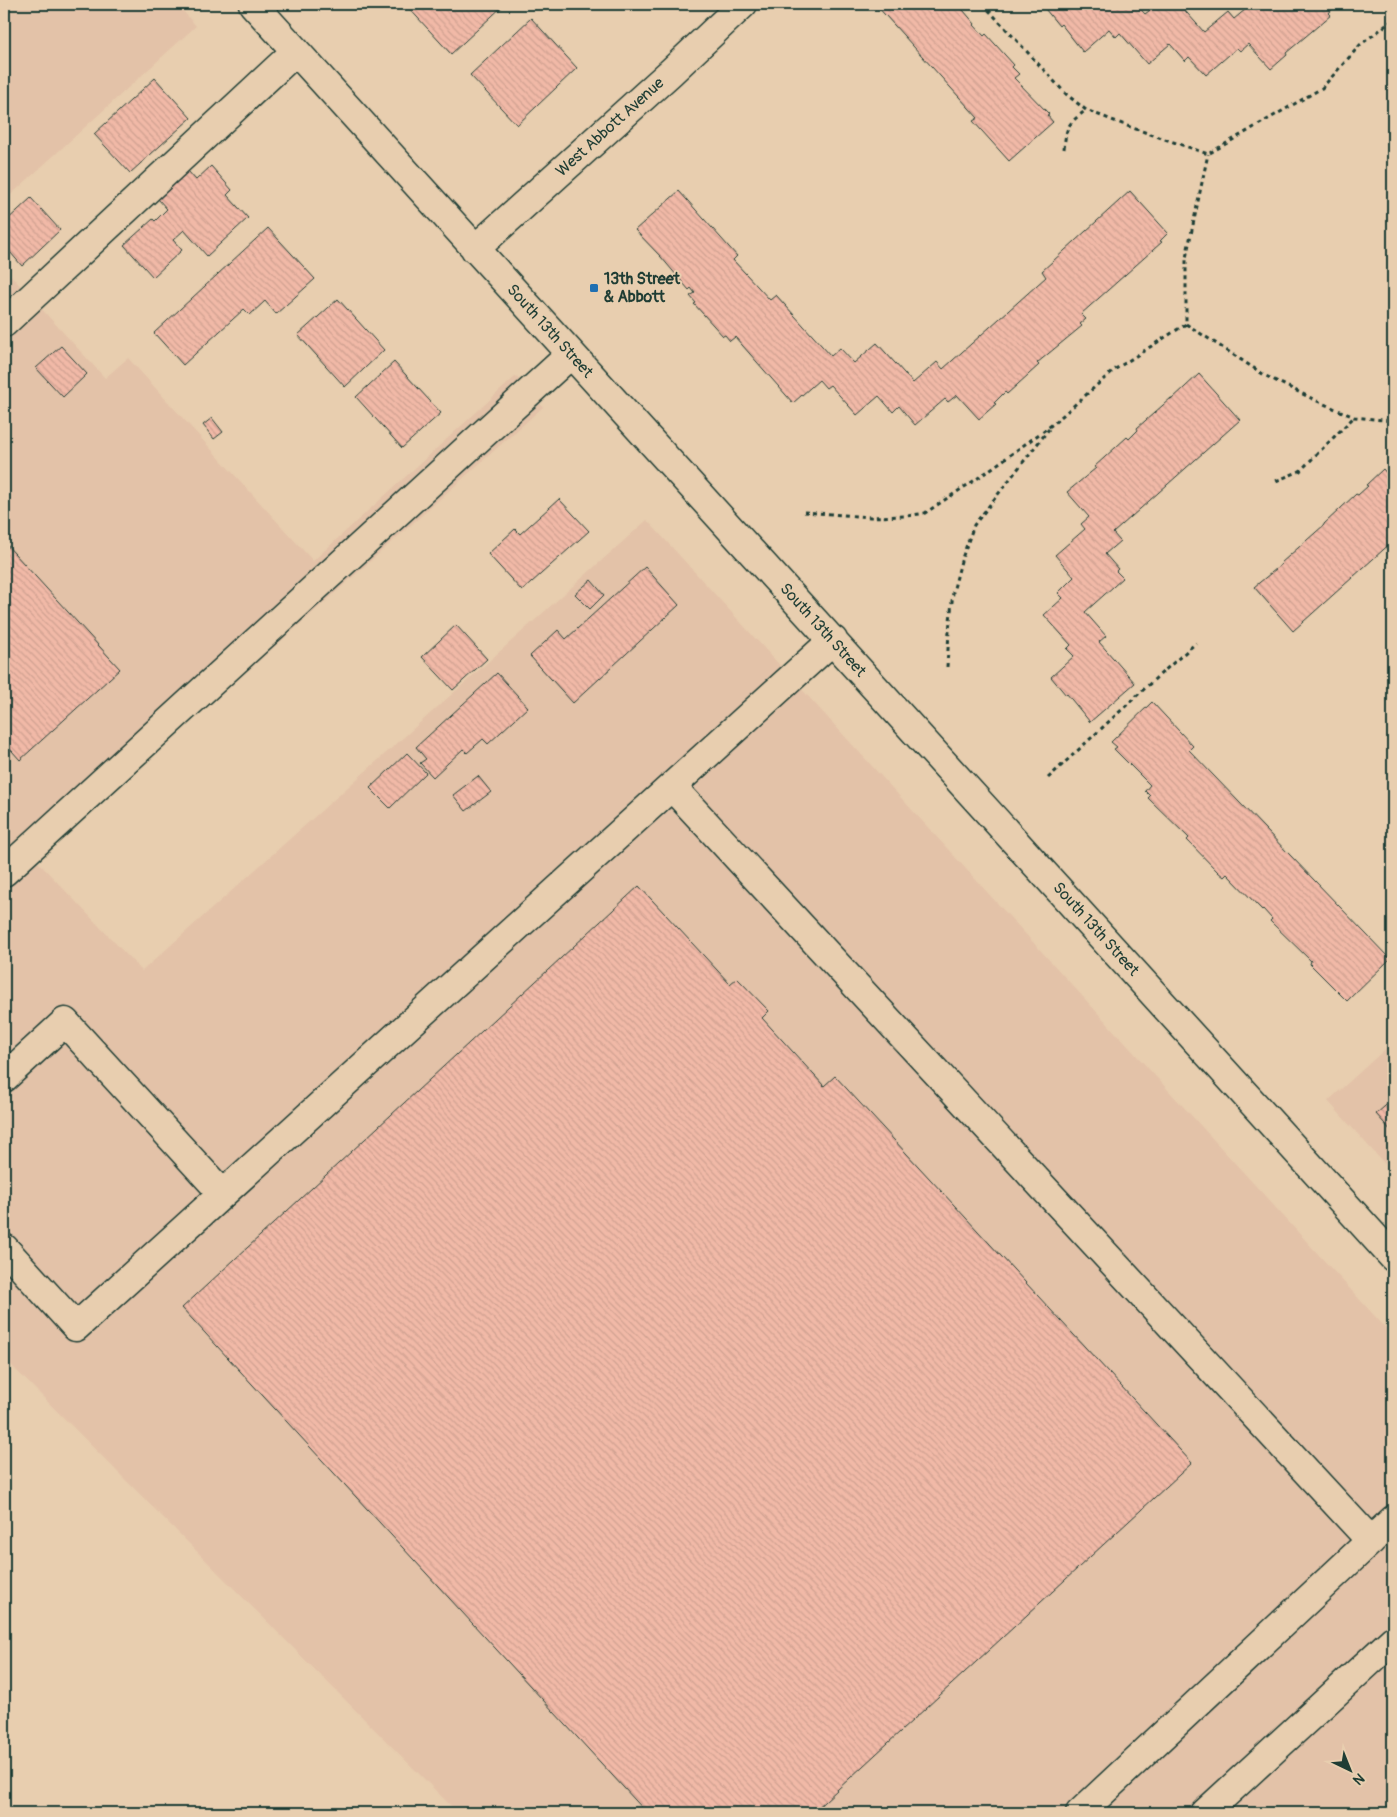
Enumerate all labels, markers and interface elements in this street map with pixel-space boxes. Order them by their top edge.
street label: West Abbott Avenue [552,73,668,181]
place label: 13th Street & Abbott [604,269,681,307]
street label: South 13th Street [503,280,598,382]
marker: 13th Street & Abbott [588,282,600,294]
street label: South 13th Street [776,579,871,681]
street label: South 13th Street [1049,878,1144,980]
north arrow [1324,1744,1374,1794]
text: N [1349,1770,1368,1789]

